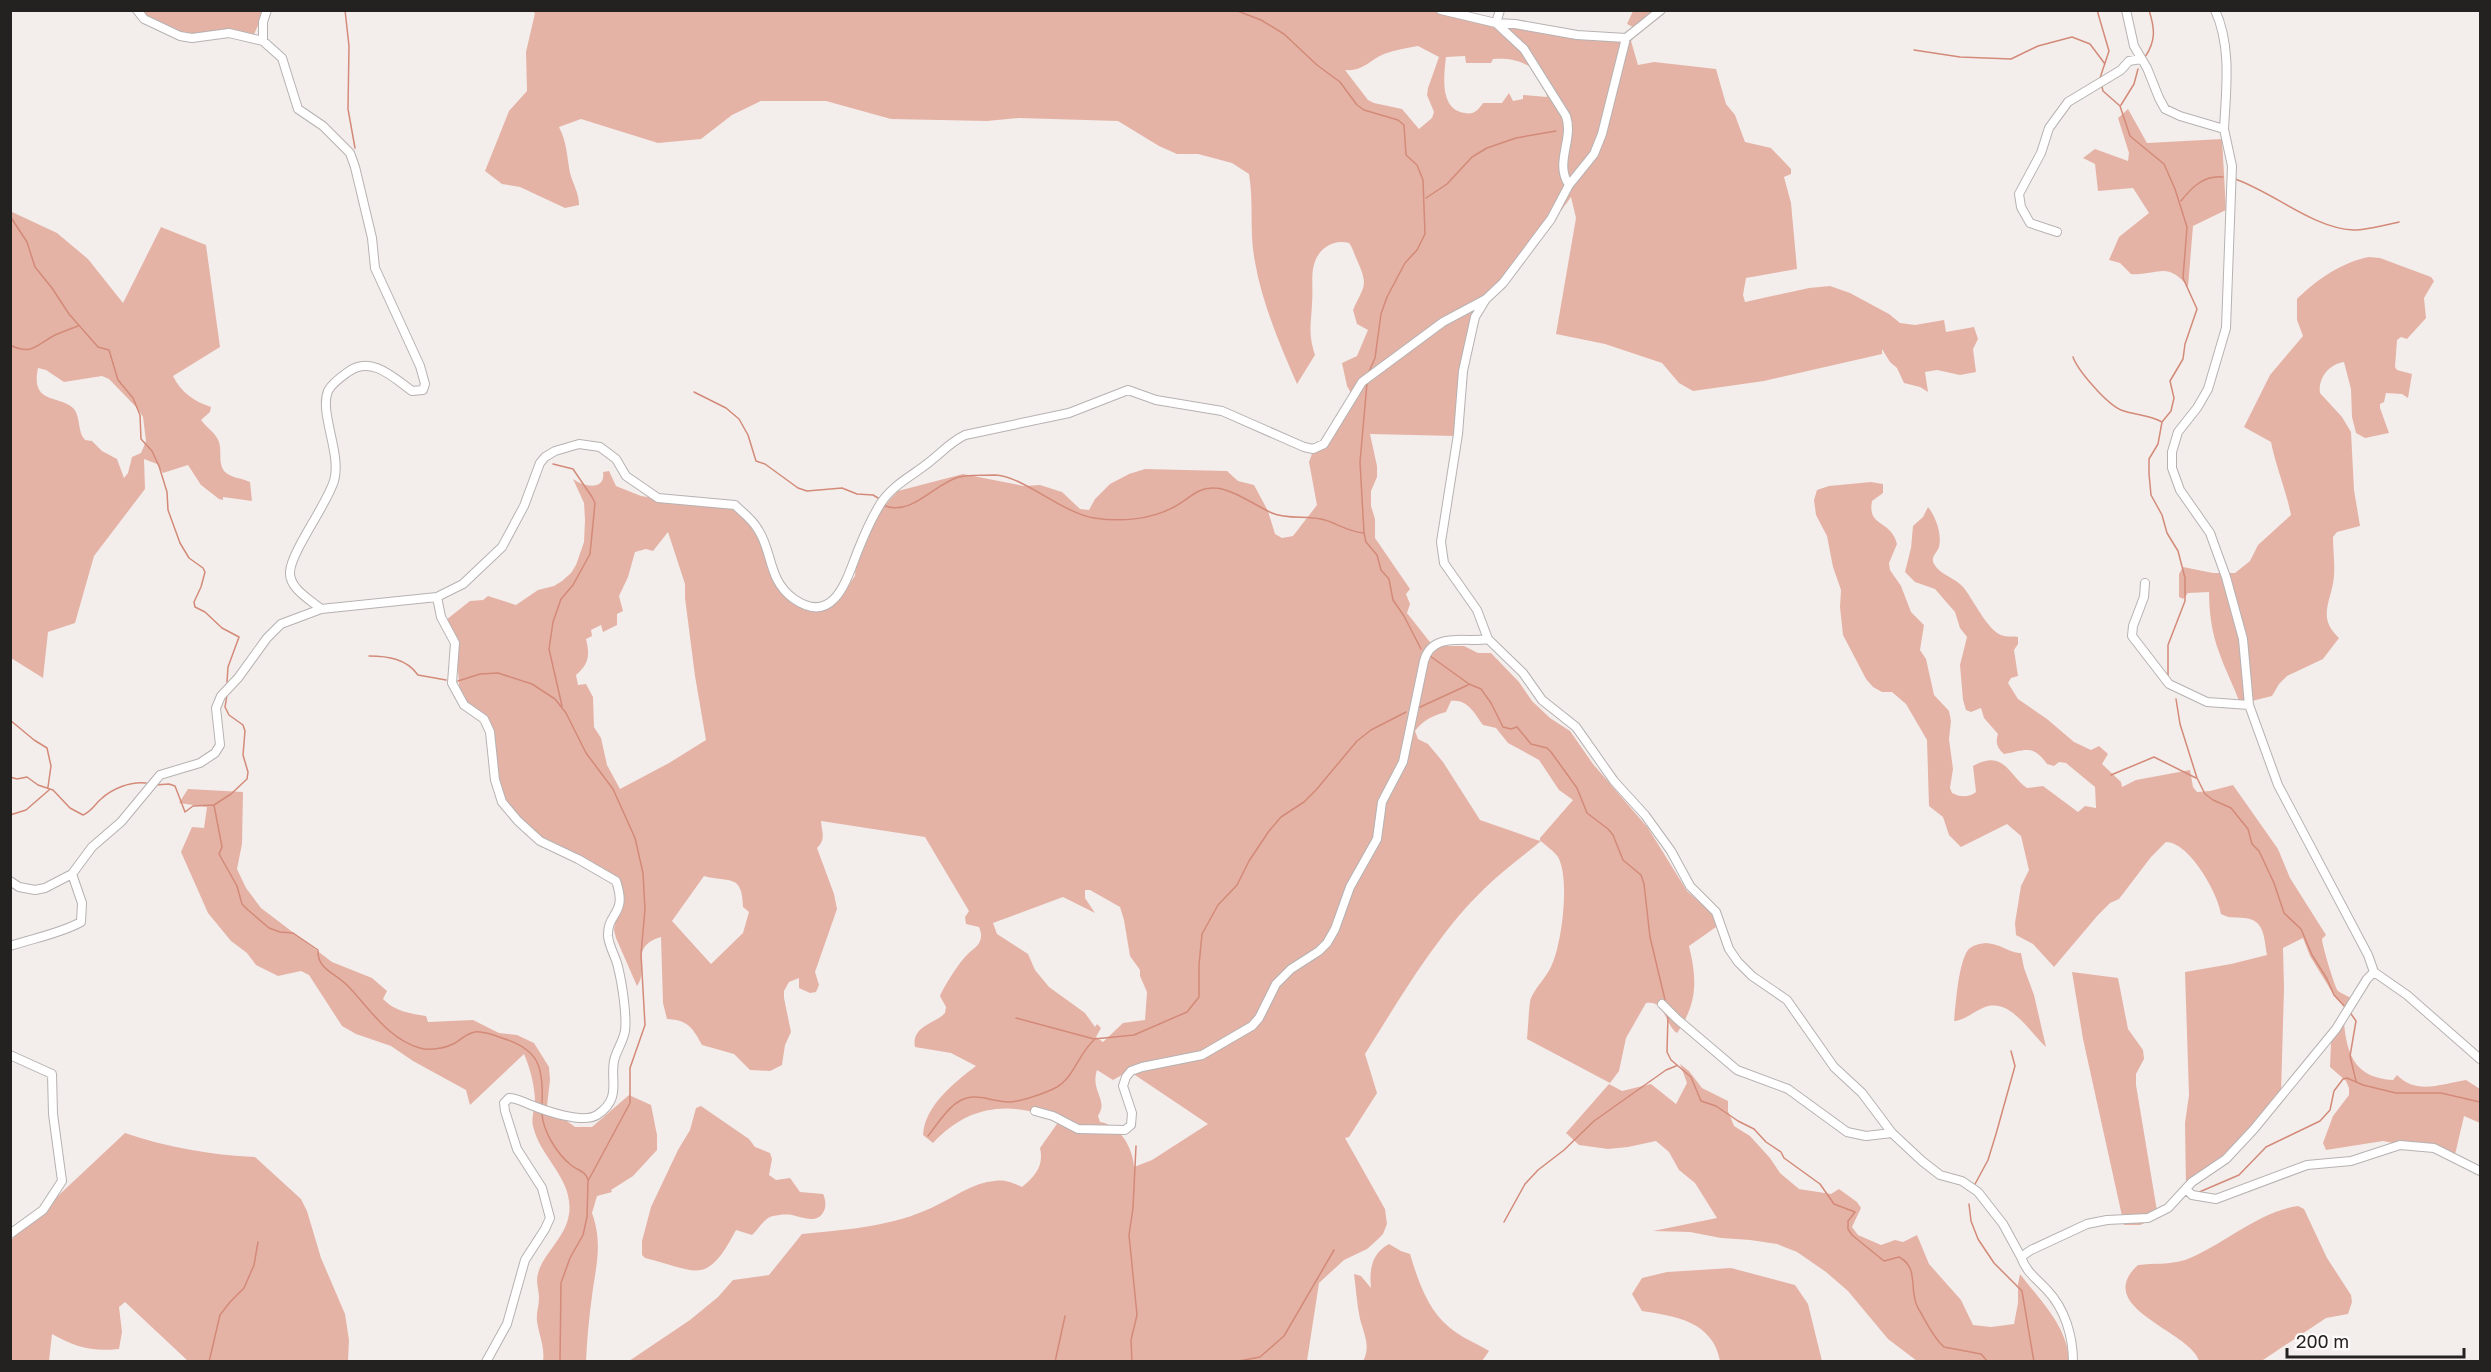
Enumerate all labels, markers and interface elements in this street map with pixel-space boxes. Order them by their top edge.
scale bar [2287,1321,2464,1359]
text: 200 m [2296,1330,2349,1352]

